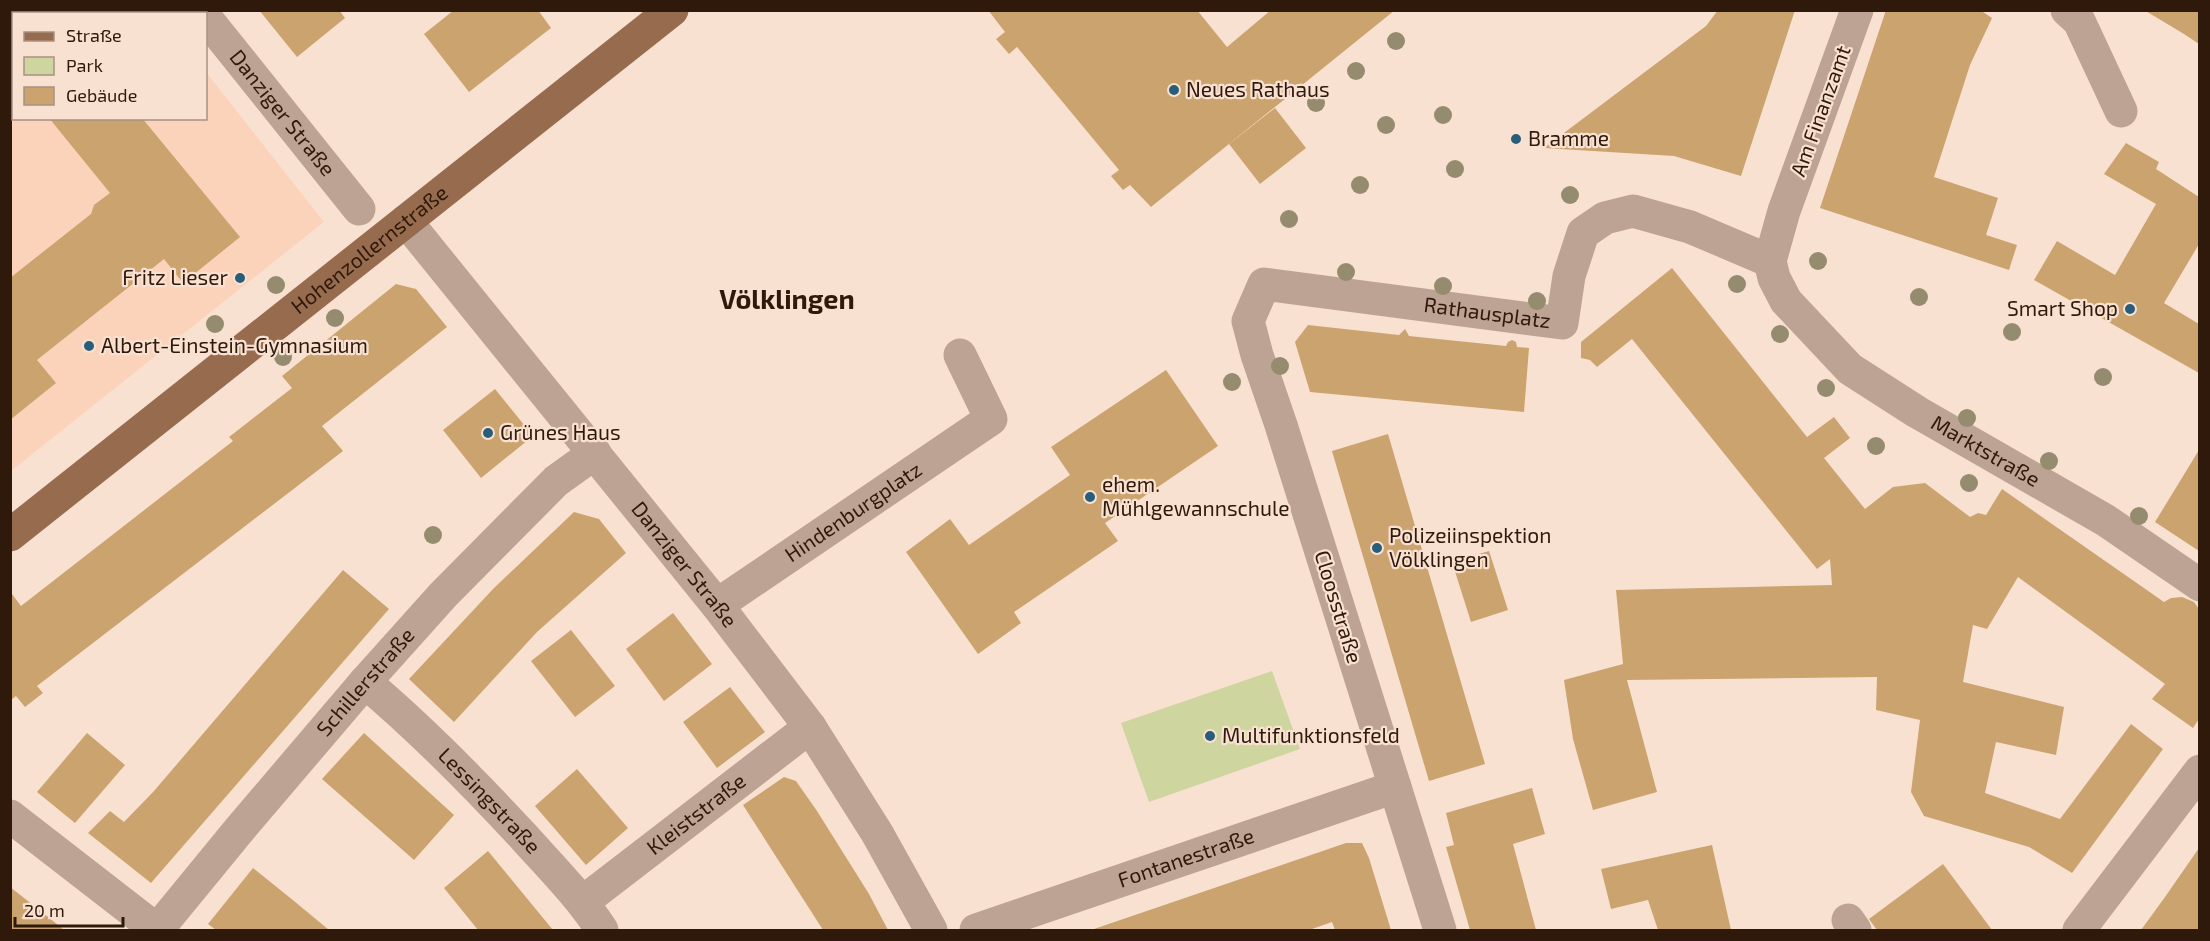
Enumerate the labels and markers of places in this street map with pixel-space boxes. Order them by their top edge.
place label: Neues Rathaus [1186,76,1330,101]
marker: Neues Rathaus [1167,83,1181,97]
place label: Bramme [1528,125,1609,150]
marker: Bramme [1509,132,1523,146]
place label: Fritz Lieser [122,264,229,289]
marker: Fritz Lieser [233,271,247,285]
place label: Smart Shop [2007,295,2118,320]
marker: Smart Shop [2123,302,2137,316]
place label: Albert-Einstein-Gymnasium [101,332,368,357]
marker: Albert-Einstein-Gymnasium [82,339,96,353]
place label: Grünes Haus [500,419,621,444]
marker: Grünes Haus [481,426,495,440]
place label: ehem. Mühlgewannschule [1102,471,1290,520]
marker: ehem. Mühlgewannschule [1083,490,1097,504]
place label: Polizeiinspektion Völklingen [1389,522,1551,571]
marker: Polizeiinspektion Völklingen [1370,541,1384,555]
place label: Multifunktionsfeld [1222,722,1400,747]
marker: Multifunktionsfeld [1203,729,1217,743]

